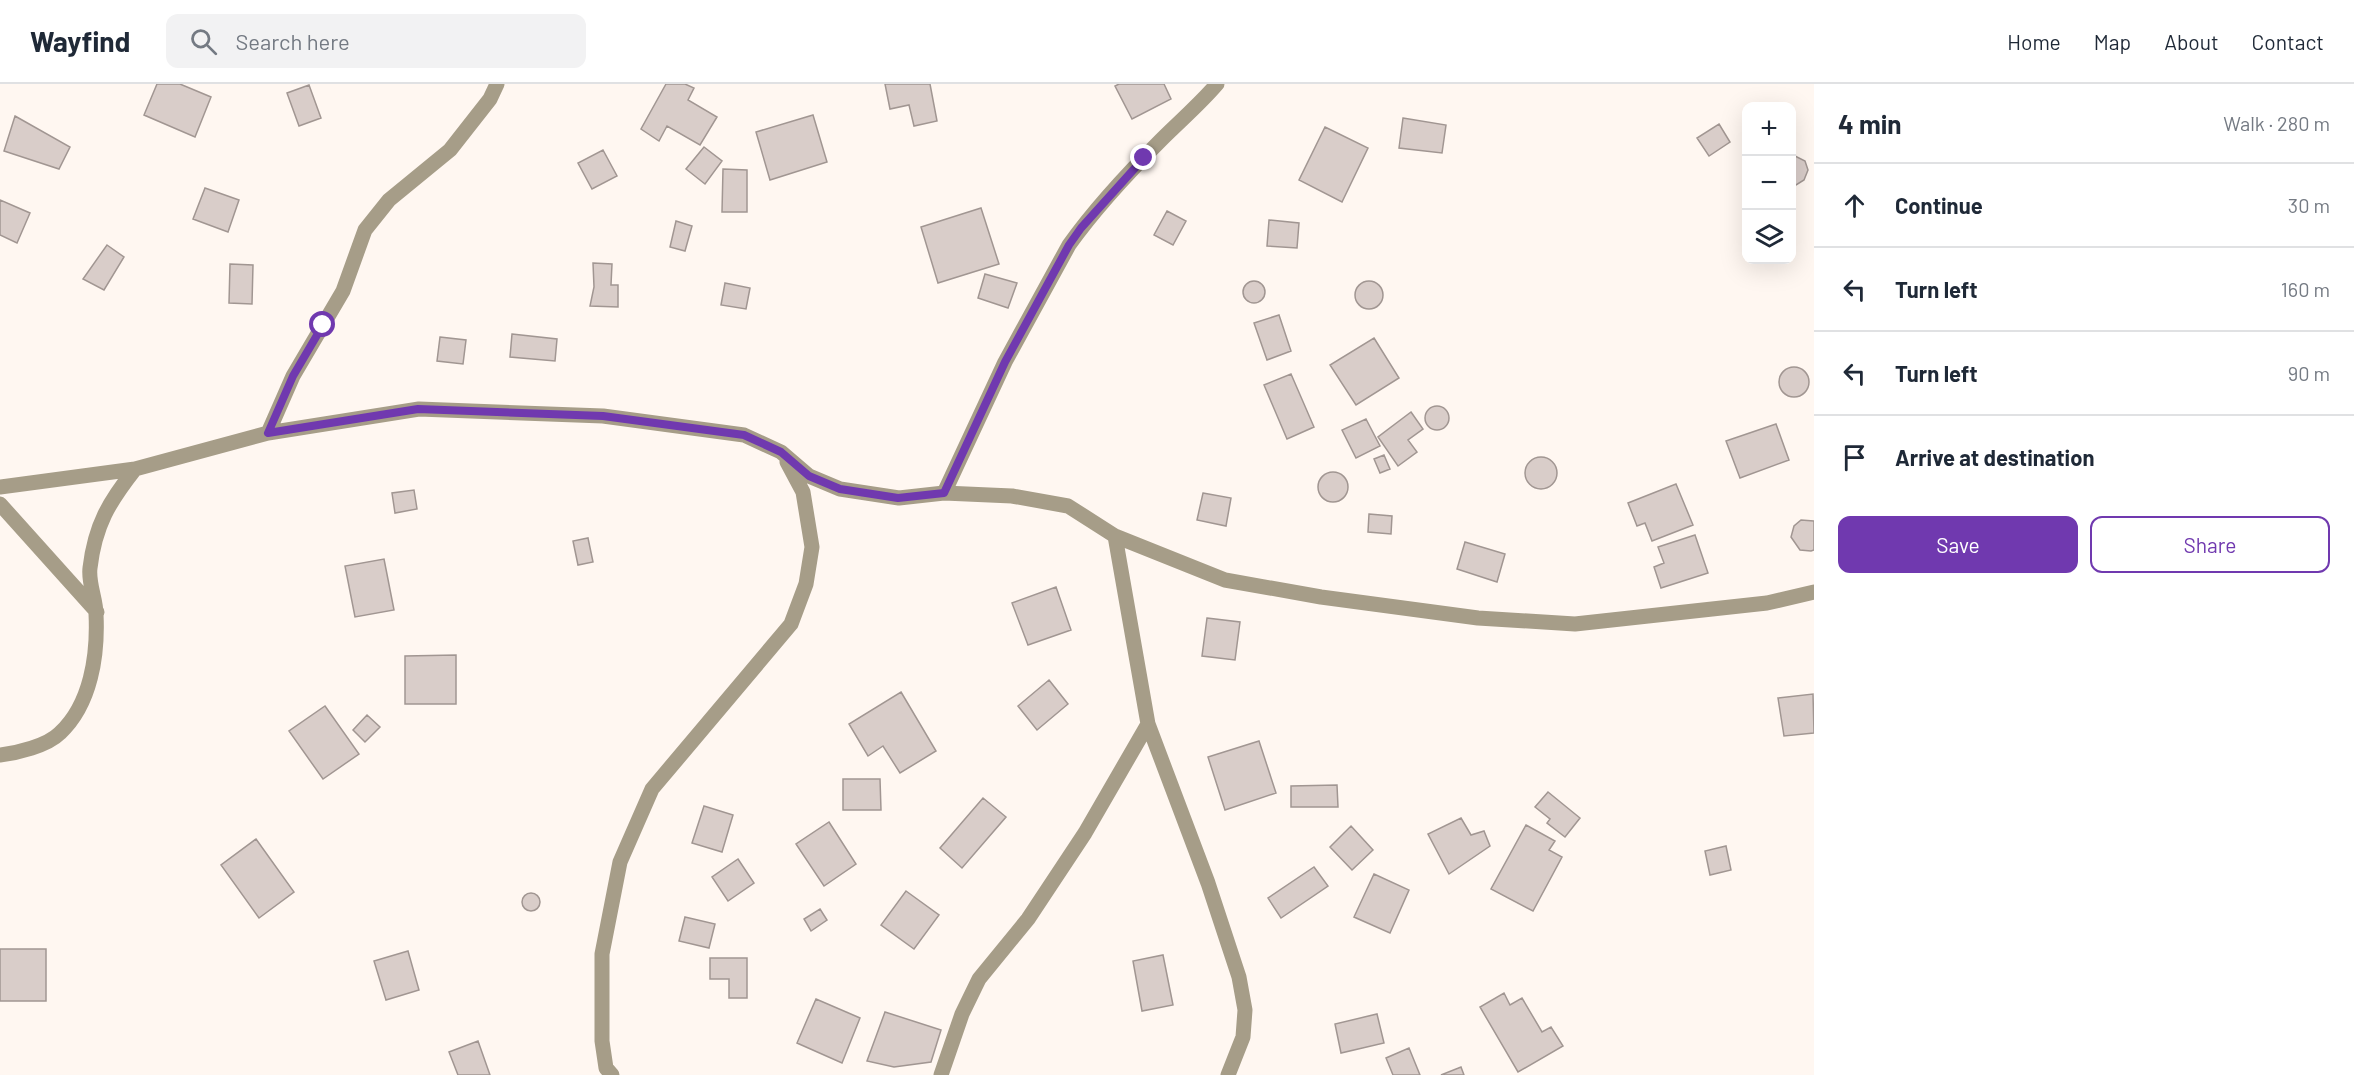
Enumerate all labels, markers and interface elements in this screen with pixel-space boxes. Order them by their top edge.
search box [166,14,586,68]
text: Wayfind [30,24,130,58]
icon: search [187,25,220,58]
text: Search here [235,28,350,54]
text: Home [2007,29,2061,54]
text: Map [2094,29,2131,54]
text: About [2164,29,2219,54]
text: Contact [2252,29,2324,54]
map controls [1742,102,1796,264]
button: + [1742,102,1796,156]
text: 4 min [1838,108,1902,139]
text: Walk · 280 m [2223,111,2330,135]
route end [1130,144,1156,170]
button: − [1742,156,1796,210]
icon: ahead [1838,189,1871,222]
text: Continue [1895,192,1983,218]
text: 30 m [2288,193,2330,217]
button: layers [1742,210,1796,264]
icon: left [1838,273,1871,306]
text: Turn left [1895,276,1978,302]
text: 160 m [2281,277,2330,301]
route start [309,311,335,337]
icon: left [1838,357,1871,390]
text: Turn left [1895,360,1978,386]
text: 90 m [2288,361,2330,385]
icon: arrive [1838,441,1871,474]
text: Arrive at destination [1895,444,2094,470]
button: Save [1838,516,2078,573]
button: Share [2090,516,2330,573]

